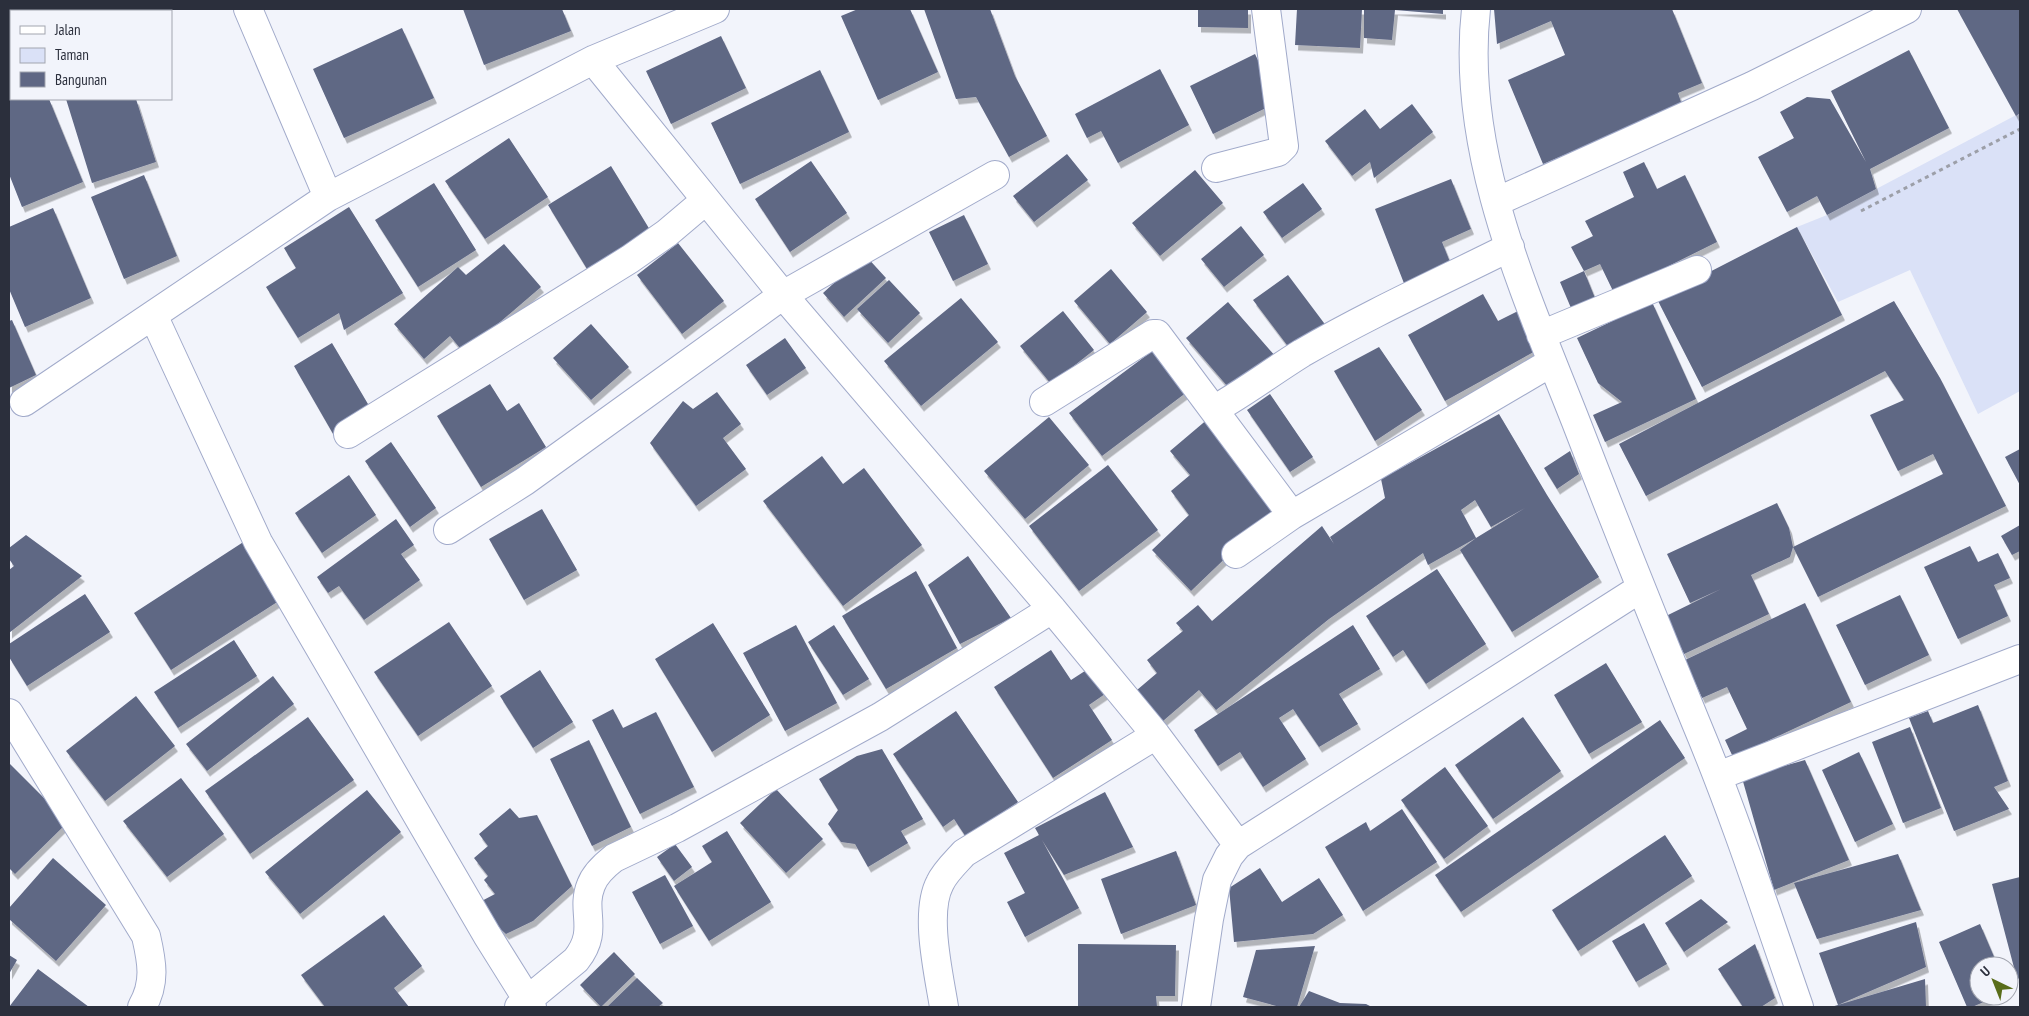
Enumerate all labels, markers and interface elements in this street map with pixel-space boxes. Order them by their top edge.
legend [10,10,172,100]
text: Jalan [54,20,81,39]
text: Taman [55,45,89,64]
text: Bangunan [55,70,107,89]
north arrow [1969,956,2019,1006]
text: U [1976,962,1994,981]

